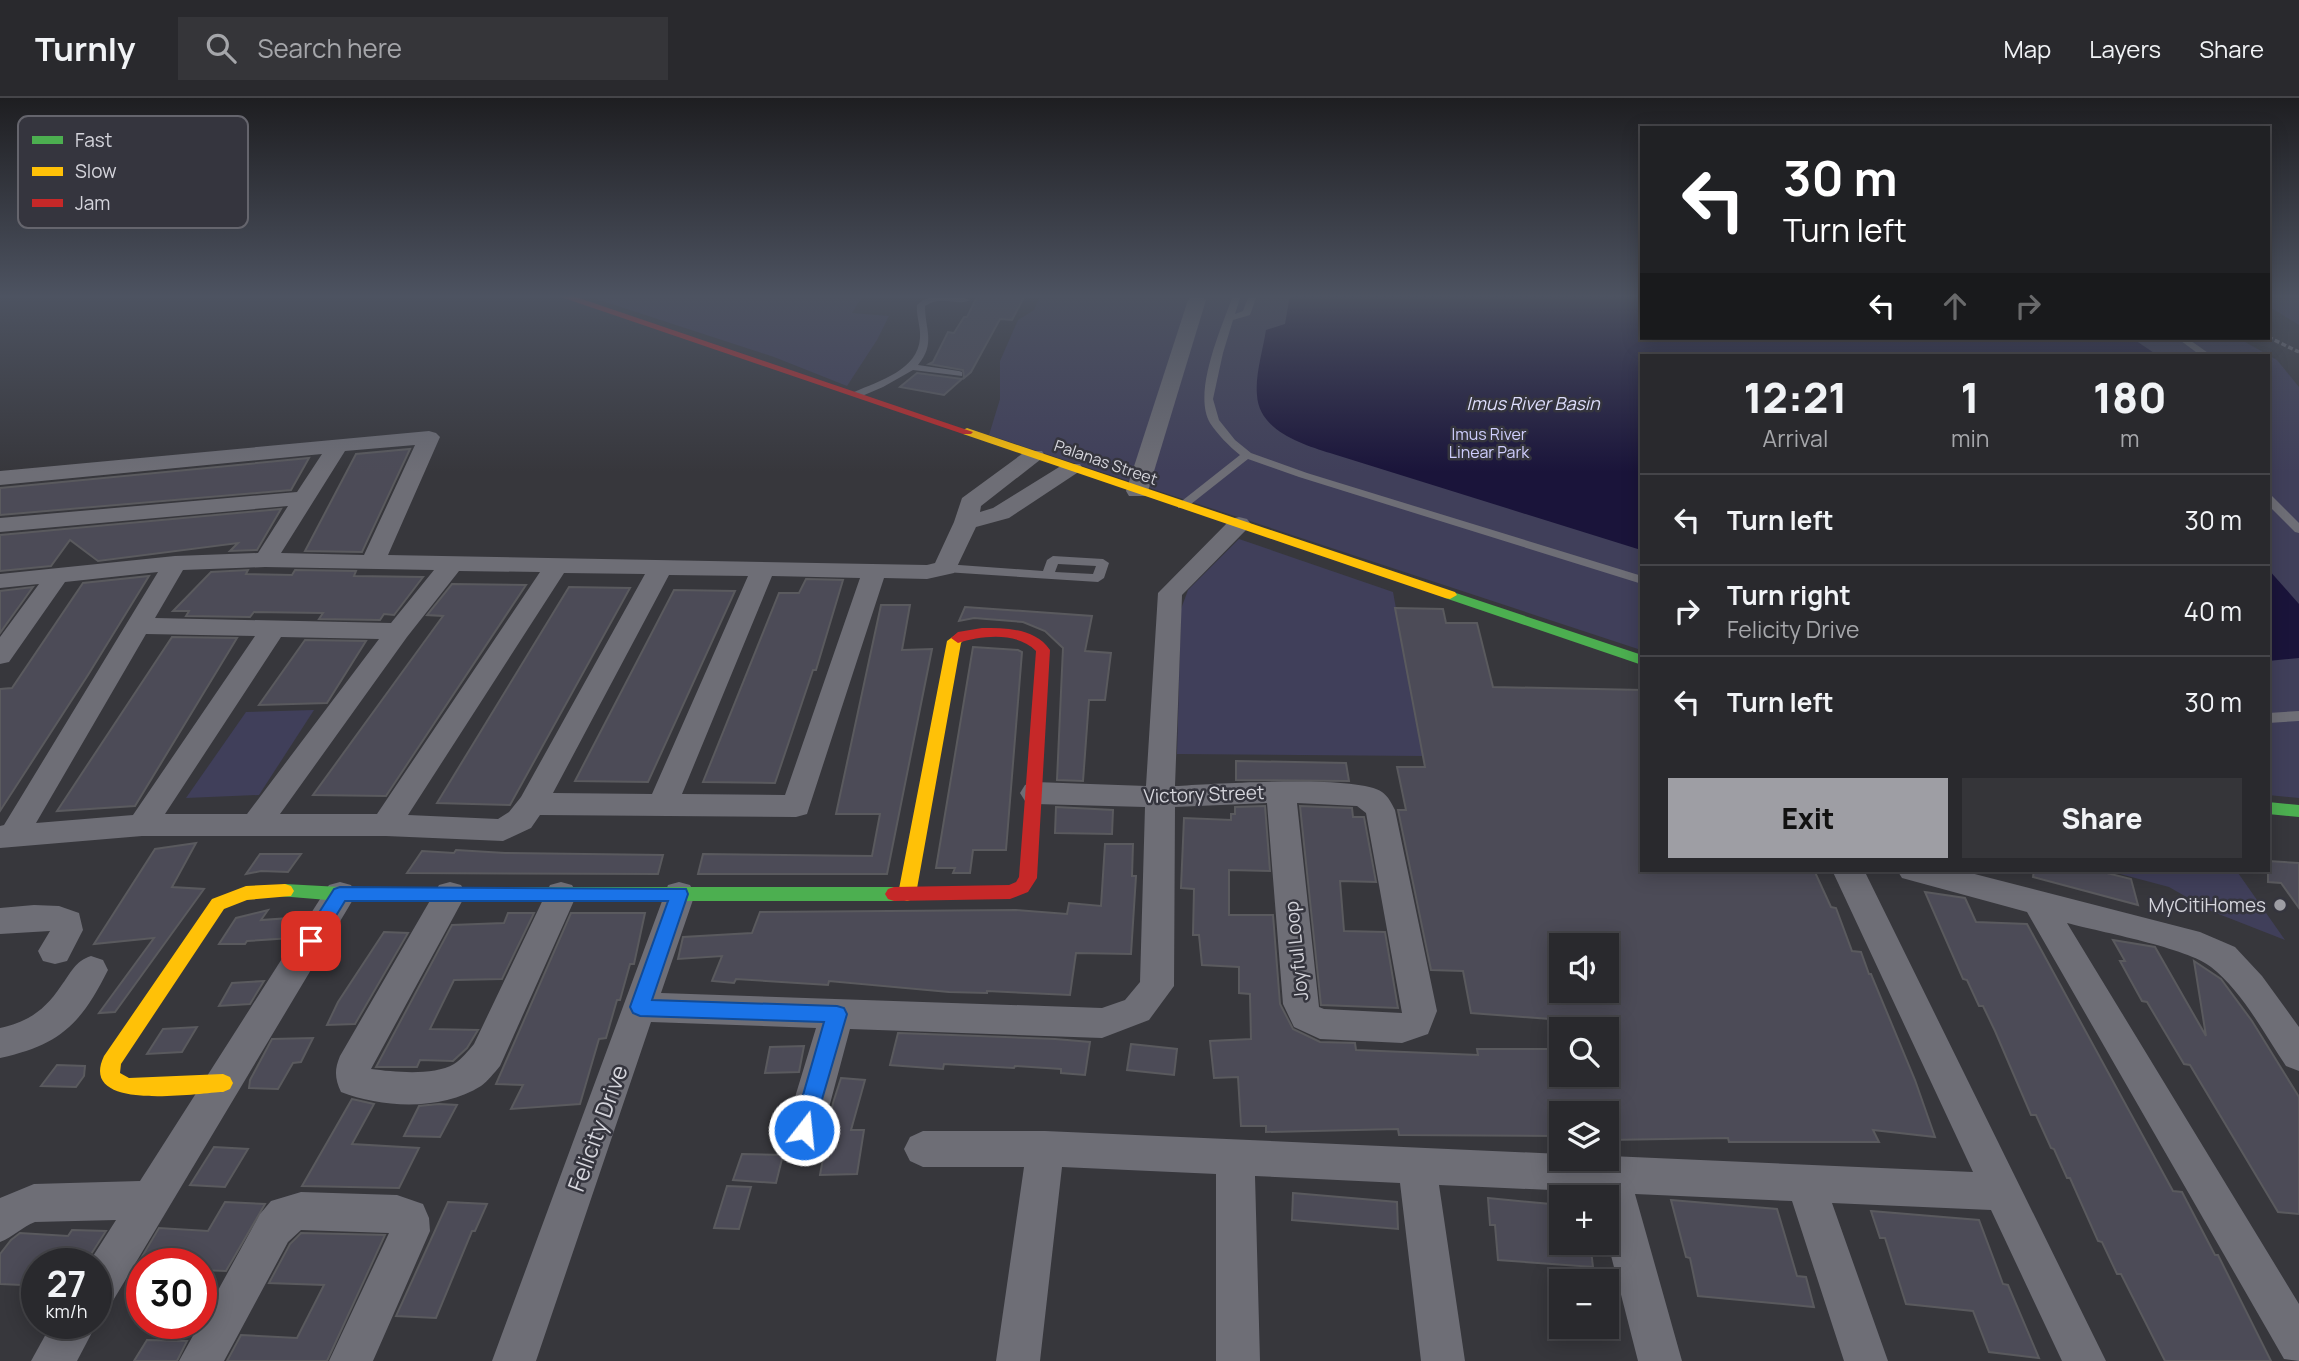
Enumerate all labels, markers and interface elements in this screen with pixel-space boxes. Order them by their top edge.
search box [178,17,668,80]
text: Turnly [35,26,136,71]
icon: search [202,29,240,67]
text: Search here [258,30,402,66]
text: Map [2004,32,2051,65]
text: Layers [2089,32,2161,65]
text: Share [2199,32,2264,65]
legend [18,116,248,228]
text: Fast [75,127,112,153]
text: 30 m [1783,144,1898,211]
icon: left [1668,154,1759,245]
text: Slow [75,158,117,184]
text: Jam [75,190,110,216]
text: Turn left [1783,208,1907,252]
icon: left [1863,287,1901,325]
icon: ahead [1936,287,1974,325]
icon: right [2009,287,2047,325]
text: 12:21 [1744,368,1847,426]
text: 1 [1961,368,1980,426]
text: 180 [2093,368,2166,426]
water label: Imus River Basin [1466,391,1601,415]
text: Arrival [1763,422,1828,454]
text: min [1951,422,1989,454]
text: m [2120,422,2139,454]
park label: Imus River Linear Park [1449,423,1530,463]
street label: Palanas Street [1051,434,1161,490]
icon: left [1668,501,1706,539]
text: Turn left [1727,502,1834,538]
text: 30 m [2185,502,2242,538]
text: Turn right [1727,577,1851,613]
icon: right [1668,592,1706,630]
text: 40 m [2184,593,2242,629]
text: Felicity Drive [1727,613,1860,645]
icon: left [1668,683,1706,721]
text: Turn left [1727,684,1834,720]
text: 30 m [2185,684,2242,720]
button: Exit [1668,778,1948,858]
button: Share [1962,778,2242,858]
street label: Victory Street [1143,779,1265,809]
place label: MyCitiHomes [2149,892,2266,918]
marker: MyCitiHomes [2272,897,2288,913]
street label: Joyful Loop [1278,900,1314,1002]
pin [281,911,341,971]
icon: arrive [292,922,330,960]
map controls [1549,933,1619,1339]
button: sound [1549,933,1619,1003]
button: search [1549,1017,1619,1087]
street label: Felicity Drive [559,1060,635,1196]
position arrow [767,1093,841,1167]
button: layers [1549,1101,1619,1171]
button: + [1549,1185,1619,1255]
speed limit sign: 30 [126,1248,217,1339]
text: 27 [47,1260,86,1308]
button: − [1549,1269,1619,1339]
text: km/h [46,1299,87,1323]

